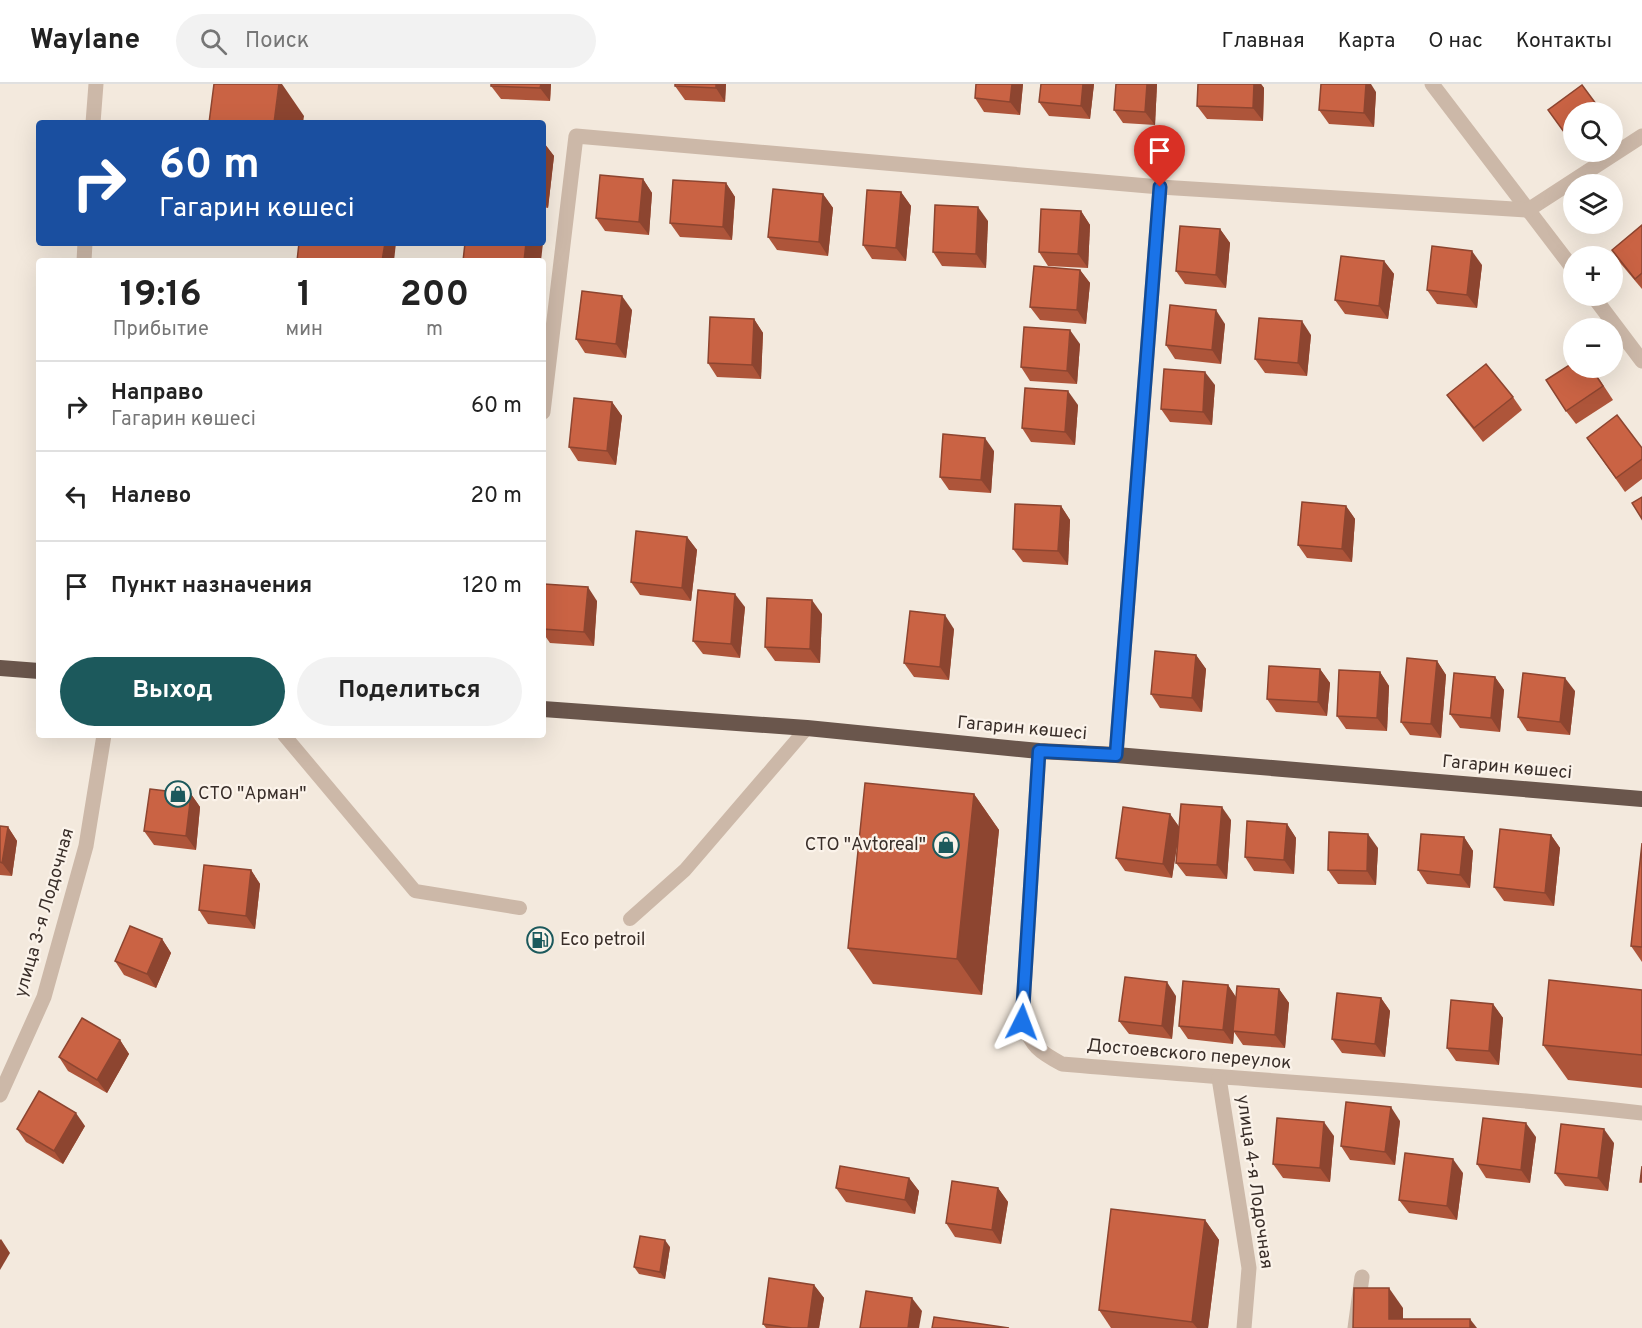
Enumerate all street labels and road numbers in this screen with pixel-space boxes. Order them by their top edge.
street label: Гагарин көшесі [956,712,1088,746]
street label: Гагарин көшесі [1441,751,1573,785]
street label: улица 3-я Лодочная [10,826,80,1000]
street label: Достоевского переулок [1086,1035,1292,1075]
street label: улица 4-я Лодочная [1230,1094,1278,1270]

